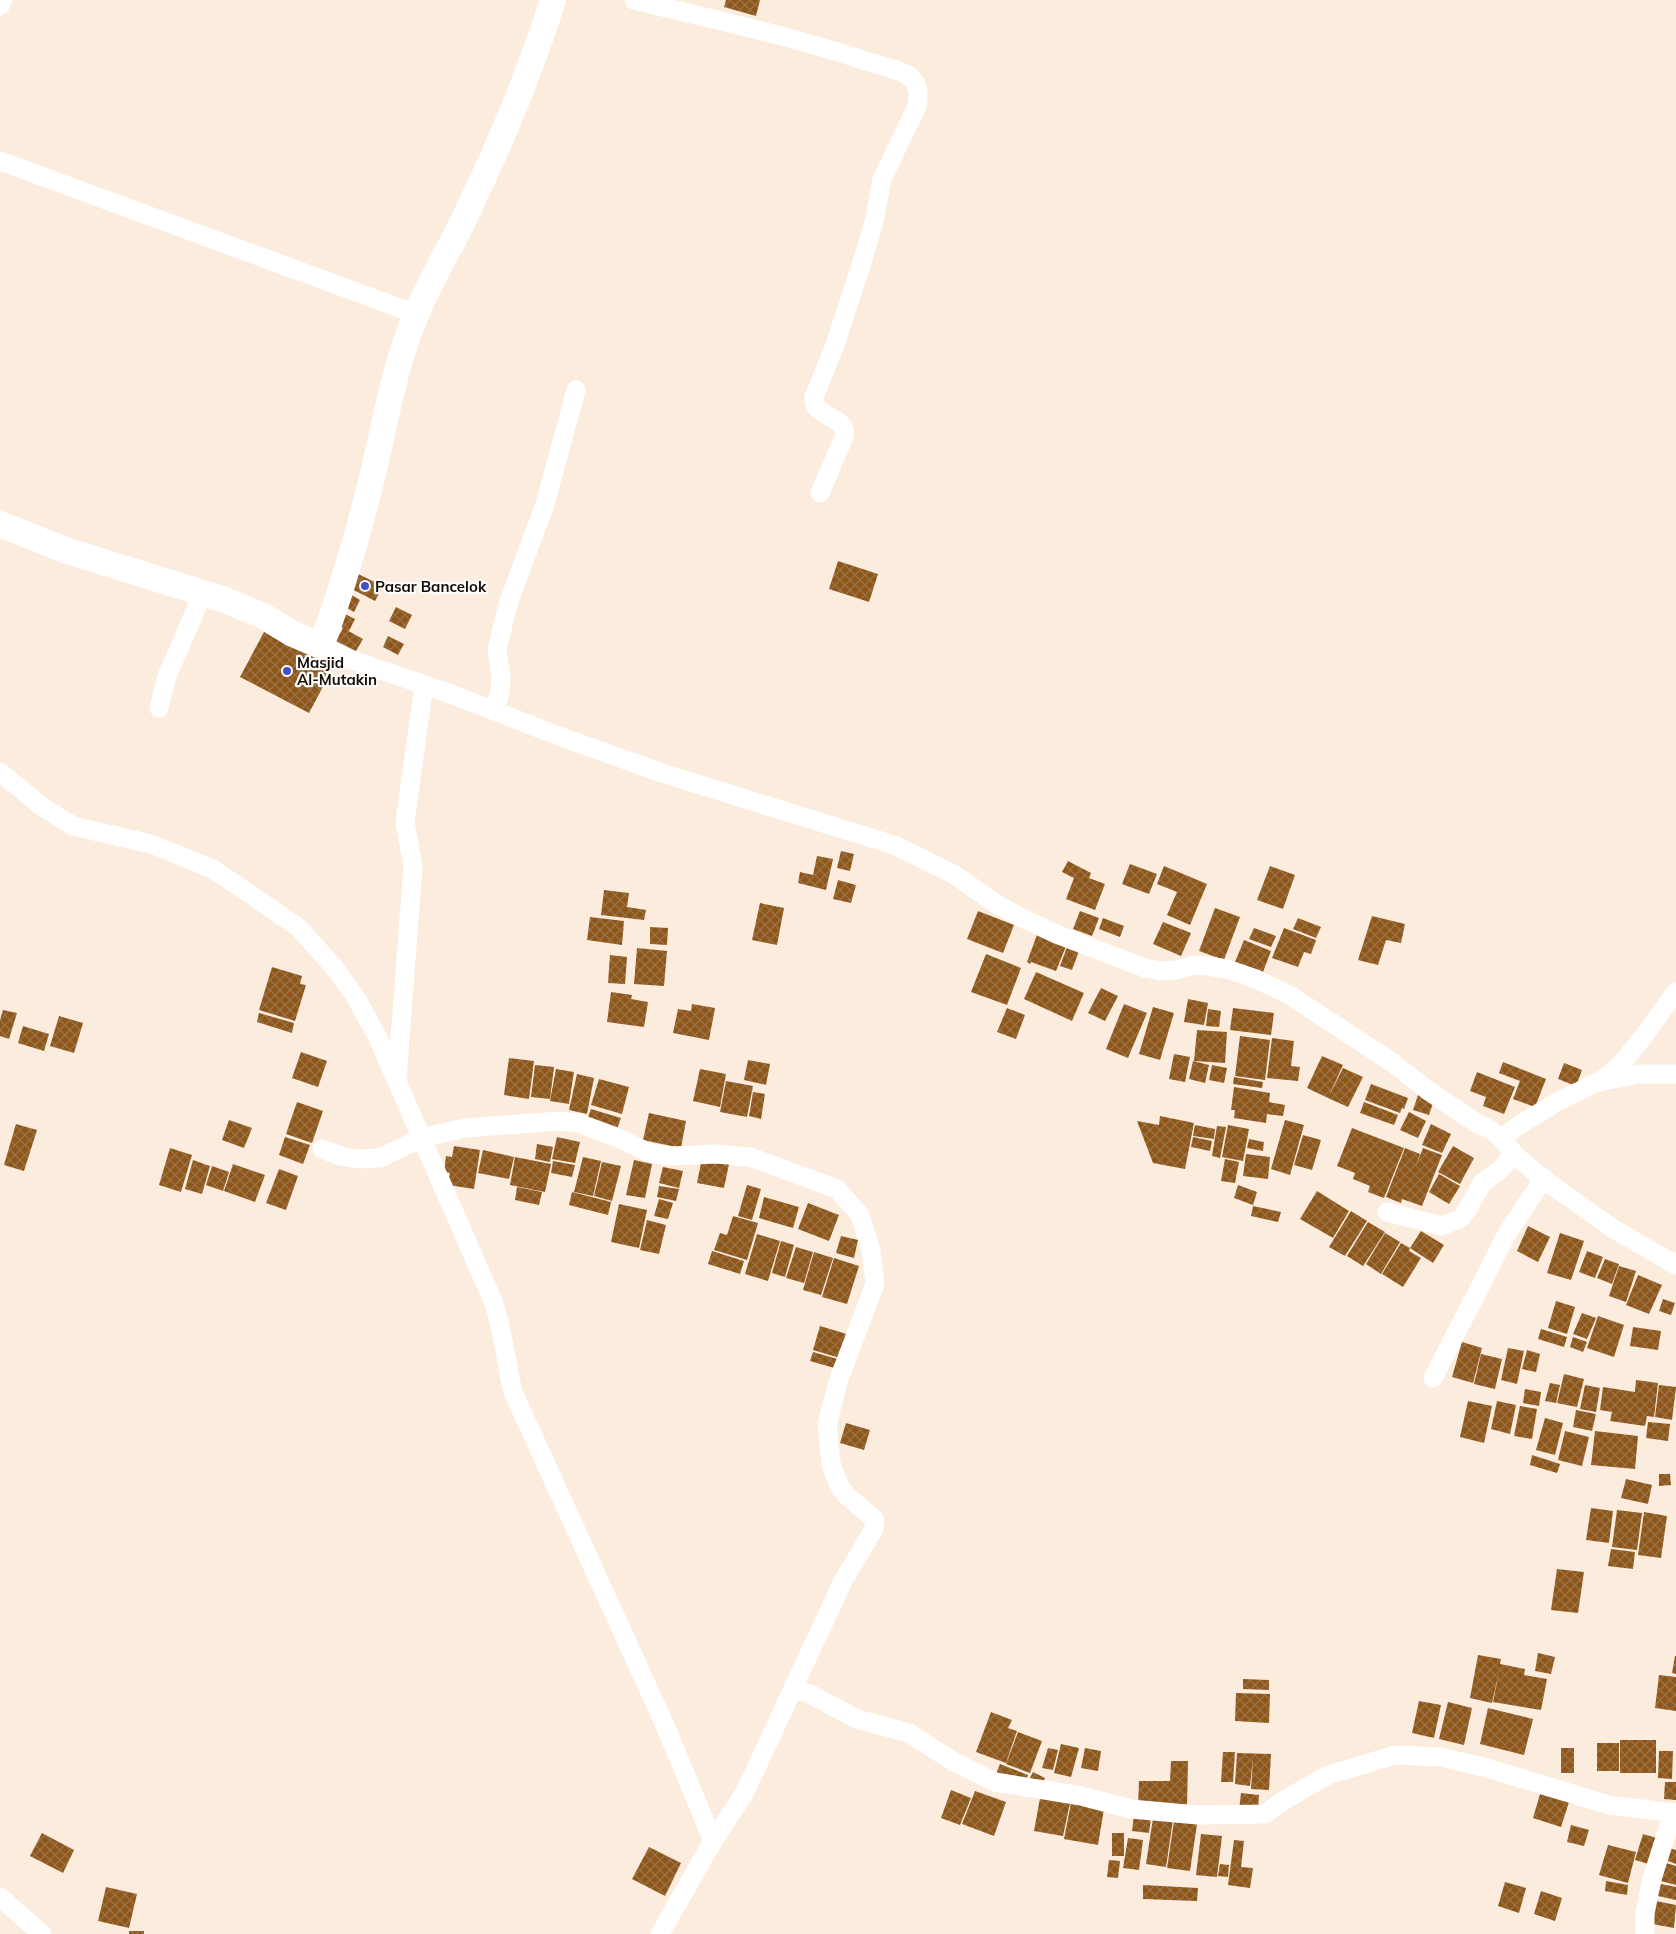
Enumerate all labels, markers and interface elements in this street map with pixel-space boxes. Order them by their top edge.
place label: Pasar Bancelok [375,577,487,596]
marker: Pasar Bancelok [359,580,371,592]
place label: Masjid Al-Mutakin [297,653,377,689]
marker: Masjid Al-Mutakin [281,665,293,677]

